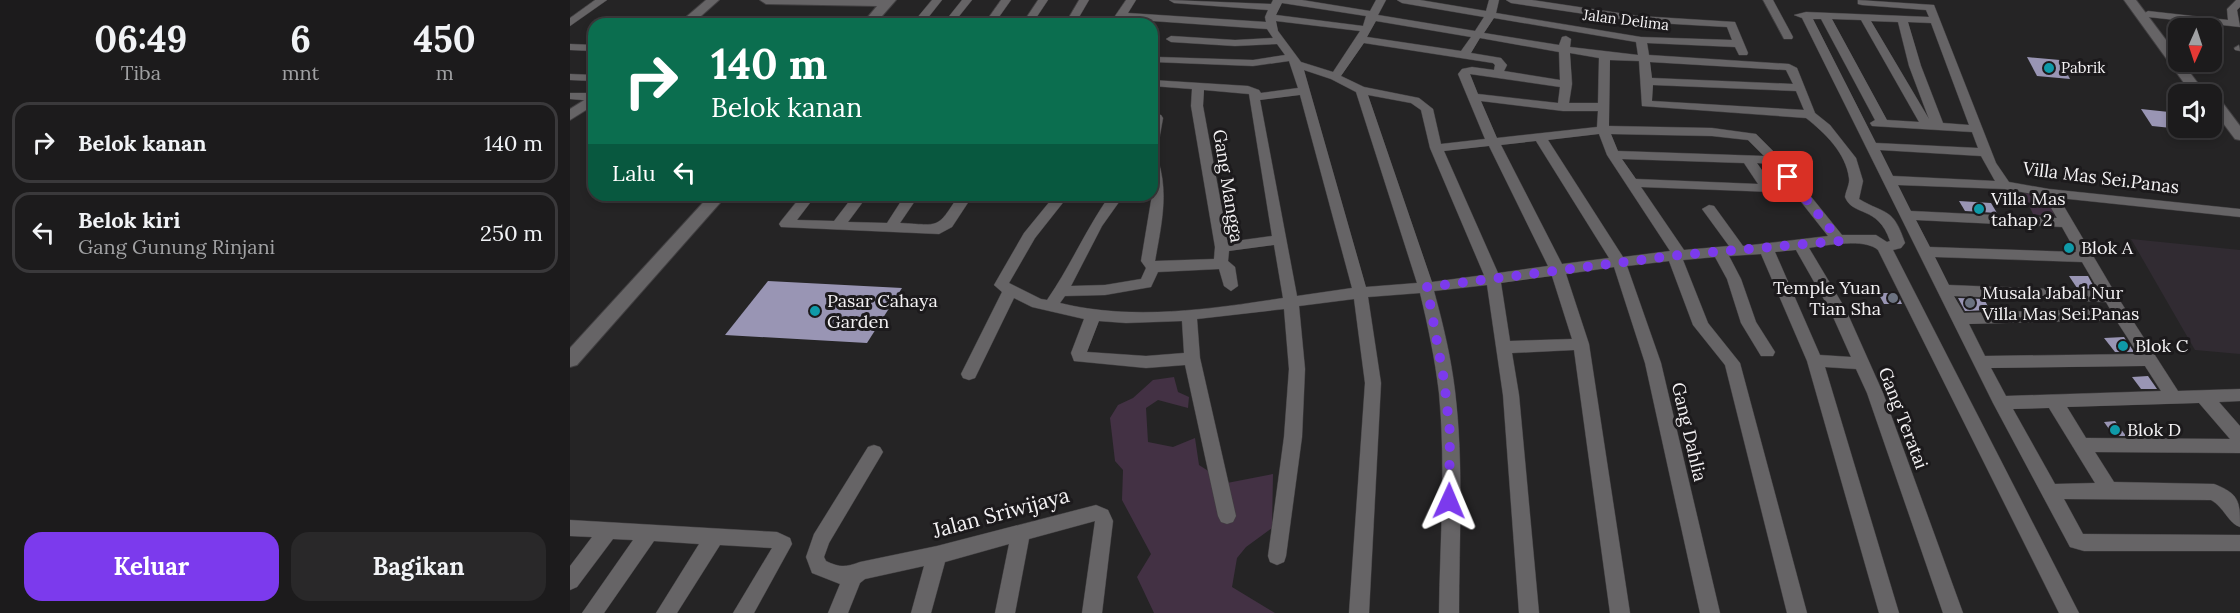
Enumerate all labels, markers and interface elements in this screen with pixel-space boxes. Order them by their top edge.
street label: Jalan Delima [1581,5,1671,34]
text: 06:49 [94,16,187,62]
text: 6 [290,16,311,62]
text: 450 [414,16,476,62]
north arrow [2168,18,2222,72]
map controls [2168,18,2222,138]
text: 140 m [711,37,827,91]
icon: right [612,42,690,120]
place label: Pabrik [2061,58,2105,77]
text: Tiba [121,60,161,85]
text: mnt [282,60,319,85]
text: m [436,60,454,85]
marker: Pabrik [2042,61,2056,75]
button: sound [2168,84,2222,138]
text: Belok kanan [711,90,862,124]
icon: right [27,126,60,159]
street label: Gang Mangga [1208,128,1249,244]
text: Belok kanan [78,129,207,157]
text: 140 m [484,129,543,157]
pin [1762,151,1813,202]
icon: left [668,156,701,189]
street label: Villa Mas Sei.Panas [2021,156,2181,199]
text: Lalu [612,159,656,187]
icon: arrive [1771,160,1804,193]
place label: Villa Mas tahap 2 [1990,187,2066,231]
marker: Villa Mas tahap 2 [1972,202,1986,216]
text: Belok kiri [78,206,180,234]
icon: left [27,216,60,249]
text: 250 m [480,219,543,247]
text: Gang Gunung Rinjani [78,234,275,259]
place label: Blok A [2081,236,2134,259]
marker: Blok A [2062,241,2076,255]
place label: Temple Yuan Tian Sha [1773,276,1881,320]
place label: Musala Jabal Nur Villa Mas Sei.Panas [1981,281,2139,325]
place label: Pasar Cahaya Garden [827,289,938,333]
marker: Temple Yuan Tian Sha [1886,291,1900,305]
marker: Musala Jabal Nur Villa Mas Sei.Panas [1963,296,1977,310]
marker: Pasar Cahaya Garden [808,304,822,318]
place label: Blok C [2135,334,2189,357]
marker: Blok C [2116,339,2130,353]
street label: Gang Teratai [1874,364,1933,472]
street label: Gang Dahlia [1667,380,1712,484]
place label: Blok D [2127,418,2181,441]
marker: Blok D [2108,423,2122,437]
position arrow [1417,469,1481,533]
street label: Jalan Sriwijaya [929,481,1072,544]
button: Keluar [24,532,279,601]
button: Bagikan [291,532,546,601]

